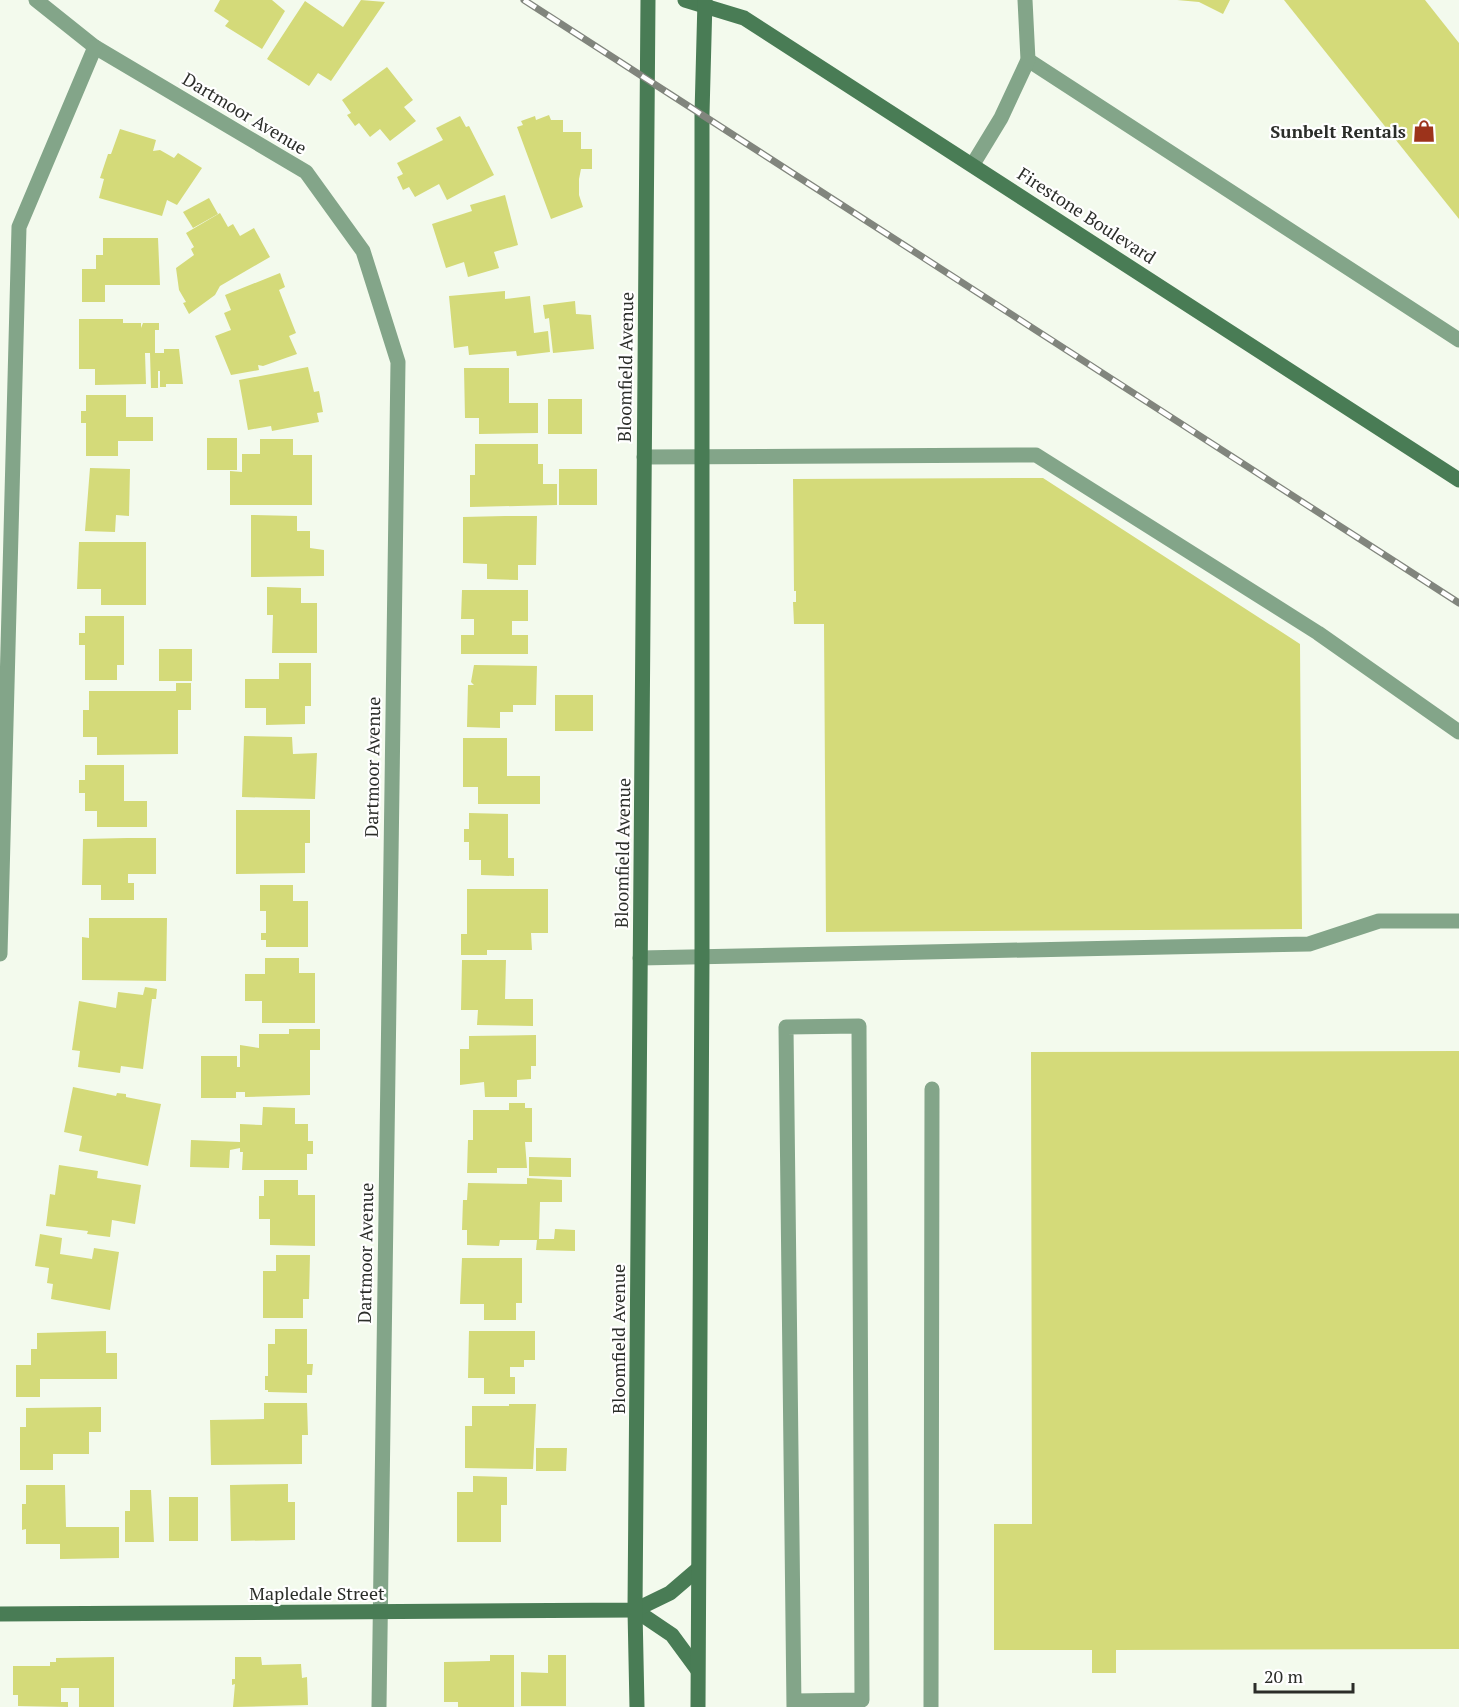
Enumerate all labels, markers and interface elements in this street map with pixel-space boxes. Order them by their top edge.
street label: Dartmoor Avenue [178,66,312,160]
shop icon: Sunbelt Rentals [1411,118,1437,144]
place label: Sunbelt Rentals [1270,119,1406,143]
street label: Firestone Boulevard [1013,161,1161,269]
street label: Bloomfield Avenue [612,292,638,442]
street label: Dartmoor Avenue [359,696,385,838]
street label: Bloomfield Avenue [609,778,635,928]
street label: Dartmoor Avenue [352,1182,378,1324]
street label: Bloomfield Avenue [606,1264,630,1414]
street label: Mapledale Street [249,1581,385,1605]
scale bar [1255,1656,1352,1694]
text: 20 m [1264,1664,1304,1688]

